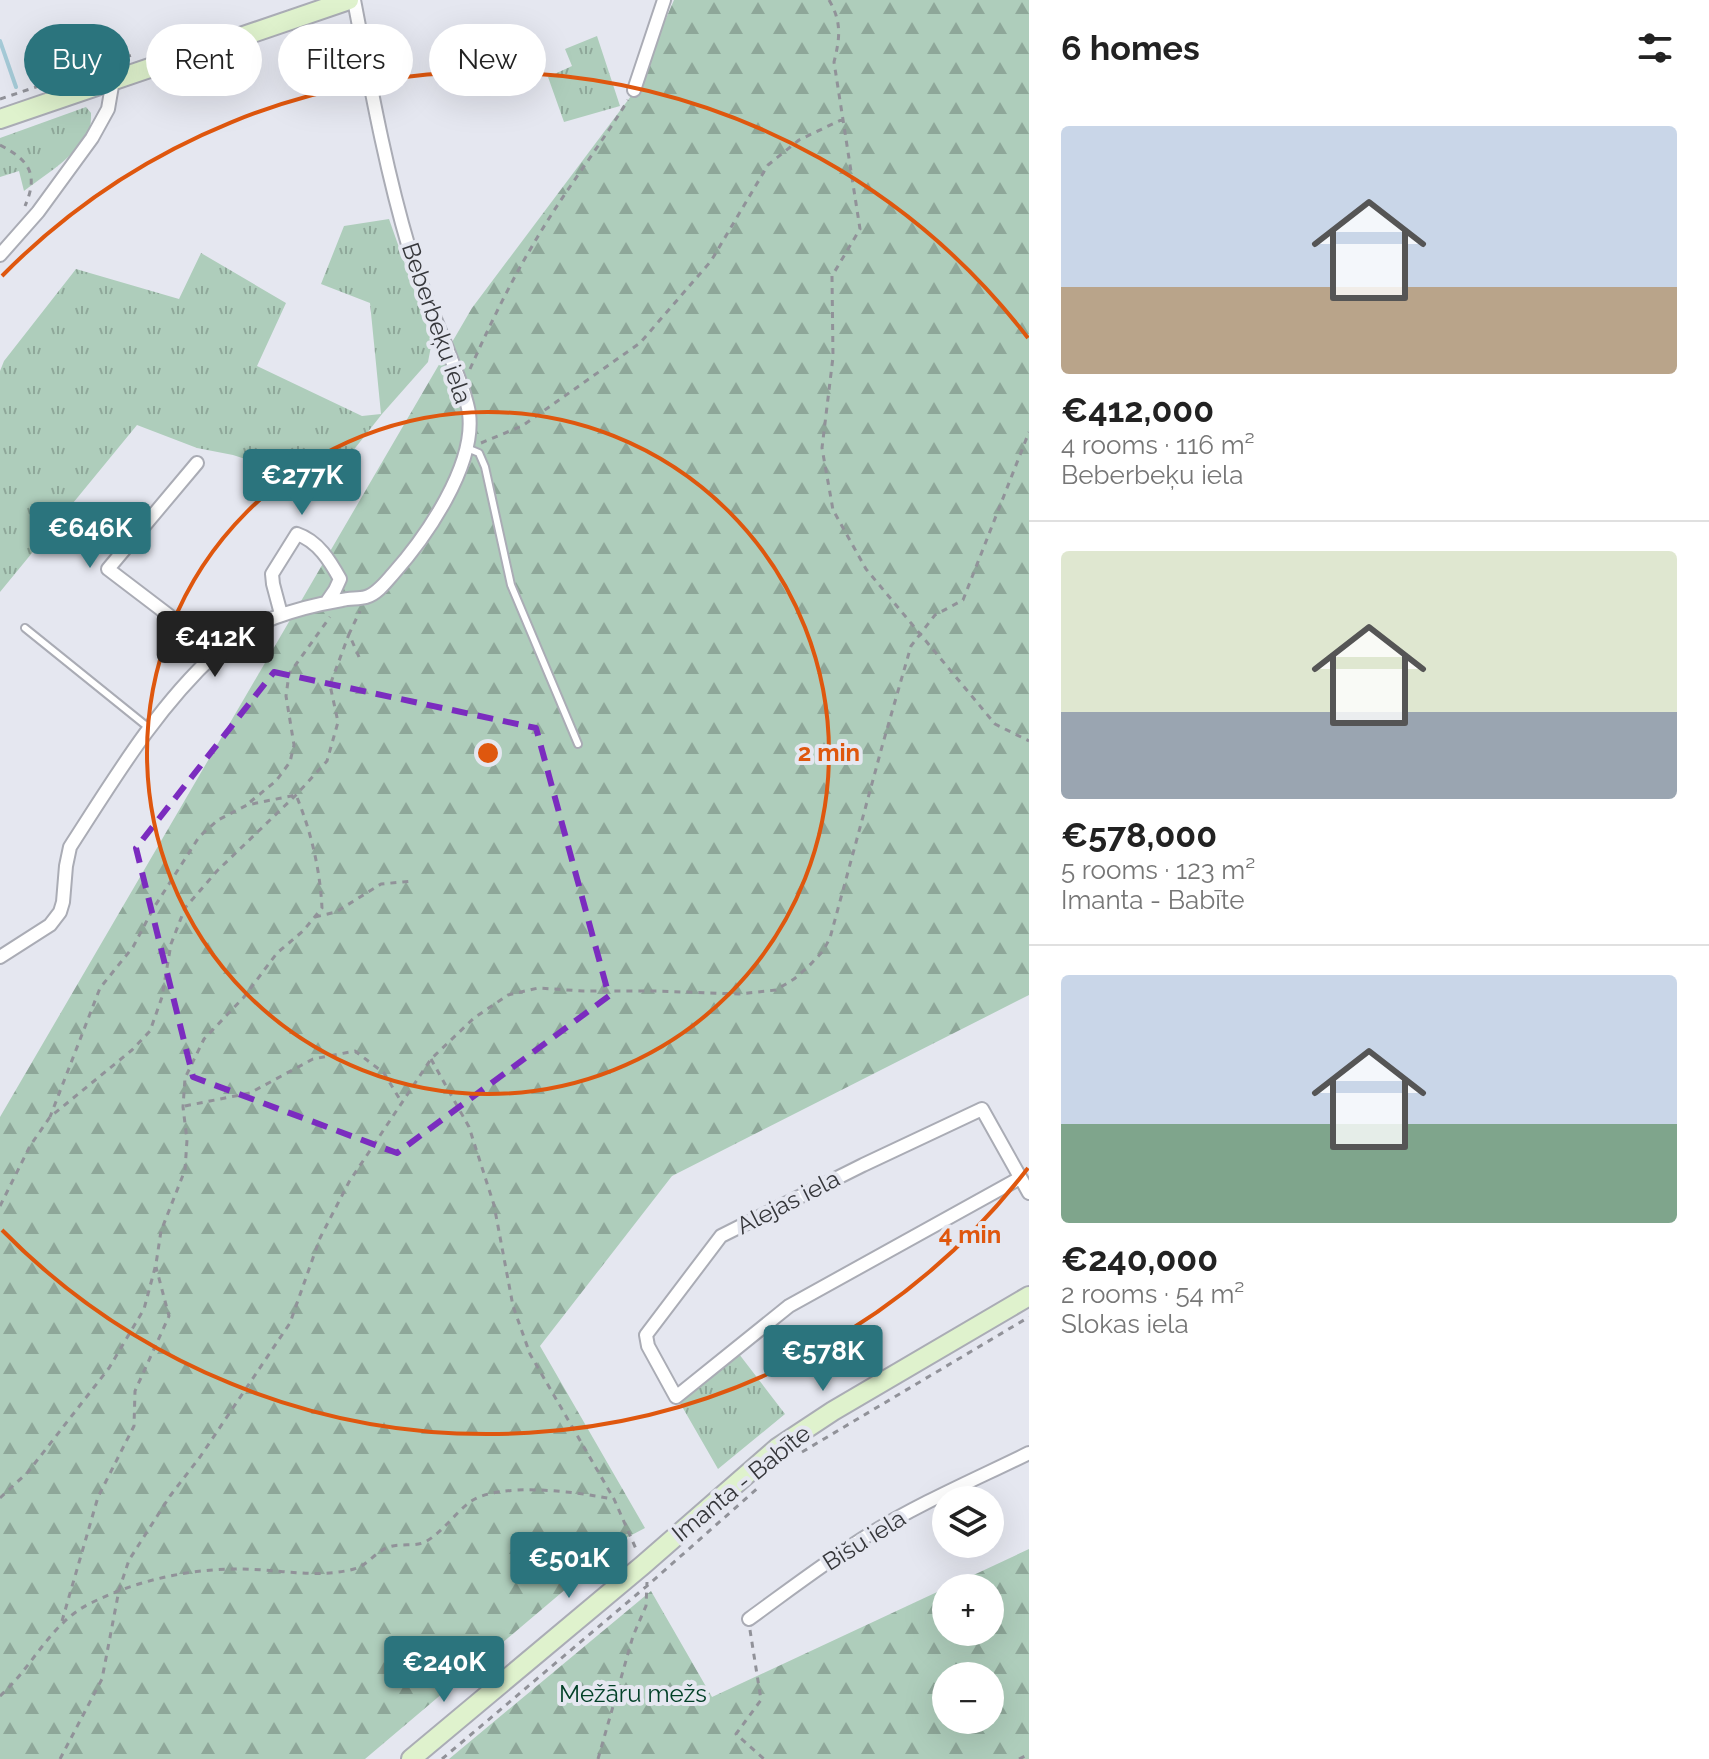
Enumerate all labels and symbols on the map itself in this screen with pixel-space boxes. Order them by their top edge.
street label: Beberbeķu iela [396,239,478,407]
pin: €277K [246,449,358,517]
pin: €646K [34,502,146,570]
pin: €412K [159,611,271,679]
text: 2 min [798,738,860,767]
centre of rings [474,739,502,767]
street label: Alejas iela [732,1164,844,1240]
text: 4 min [939,1220,1001,1249]
pin: €578K [767,1325,879,1393]
street label: Imanta - Babīte [666,1418,816,1548]
street label: Bišu iela [817,1503,911,1577]
pin: €501K [513,1532,625,1600]
pin: €240K [388,1636,500,1704]
park label: Mežāru mežs [559,1679,707,1708]

